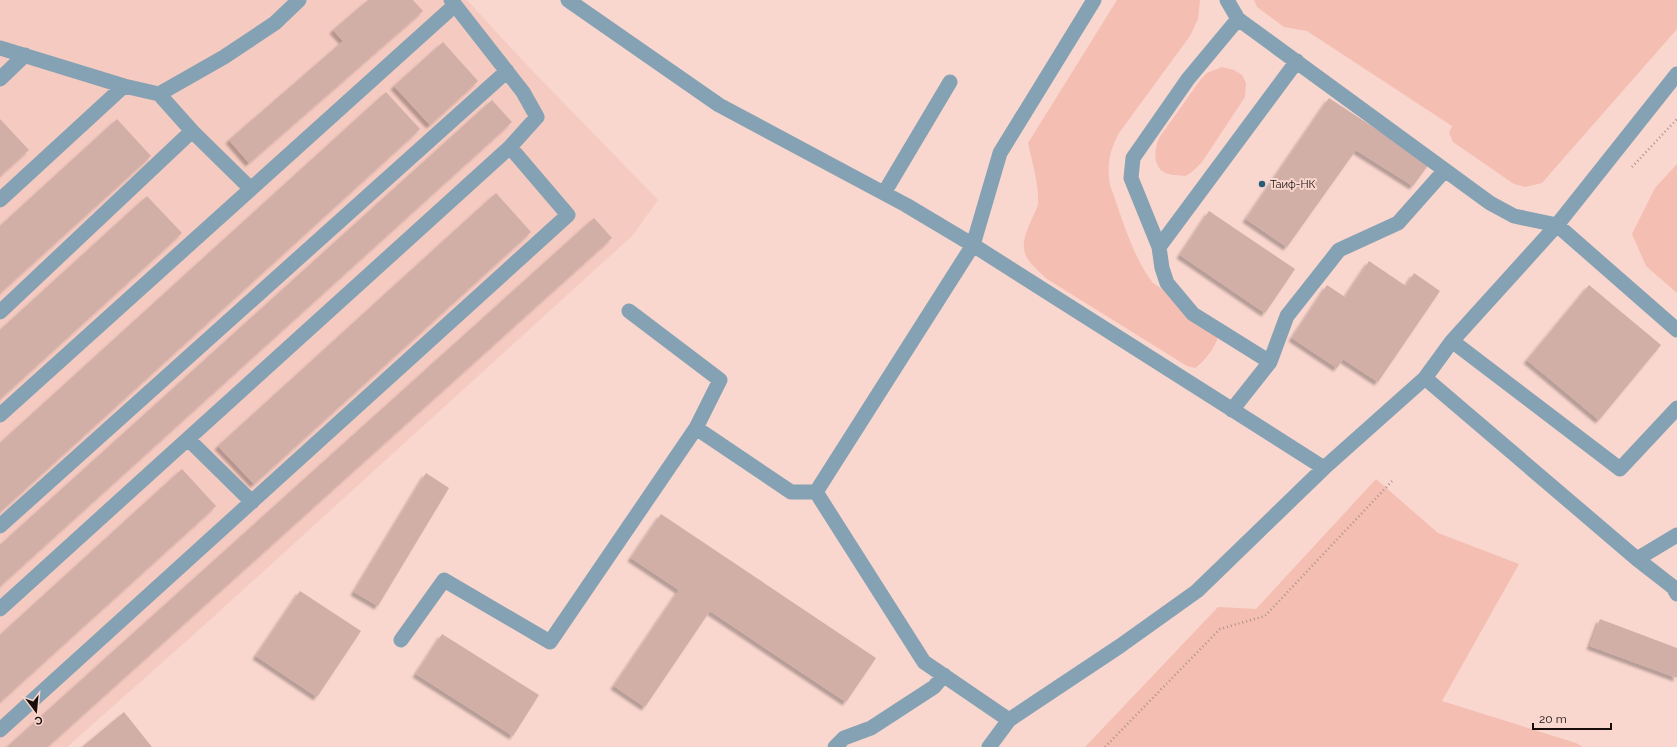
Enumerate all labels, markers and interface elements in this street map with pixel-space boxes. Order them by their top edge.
place label: Таиф-НК [1270,178,1316,191]
marker: Таиф-НК [1257,179,1267,189]
north arrow [16,691,56,731]
scale bar [1533,705,1611,731]
text: 20 m [1539,712,1567,726]
text: С [33,713,44,728]

